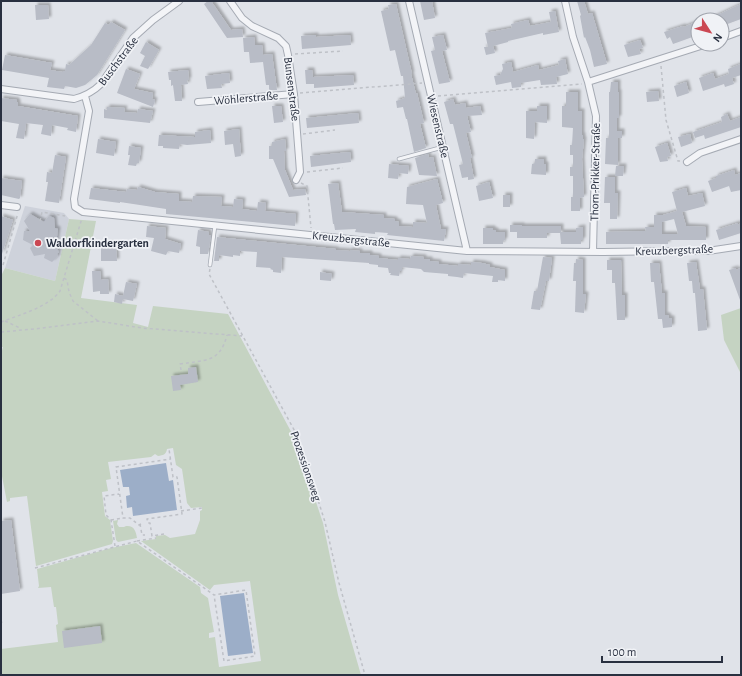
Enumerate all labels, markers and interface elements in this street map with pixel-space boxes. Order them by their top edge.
north arrow [690,12,730,52]
text: N [711,31,724,44]
street label: Buschstraße [96,34,140,88]
street label: Bunsenstraße [282,56,302,122]
street label: Wöhlerstraße [213,89,279,107]
street label: Wiesenstraße [425,93,451,159]
street label: Thorn-Prikker-Straße [588,123,602,221]
street label: Kreuzbergstraße [312,229,390,249]
place label: Waldorfkindergarten [46,237,149,249]
marker: Waldorfkindergarten [33,238,43,248]
street label: Kreuzbergstraße [635,243,713,257]
street label: Prozessionsweg [288,429,324,503]
scale bar [602,638,722,664]
text: 100 m [608,646,636,658]

